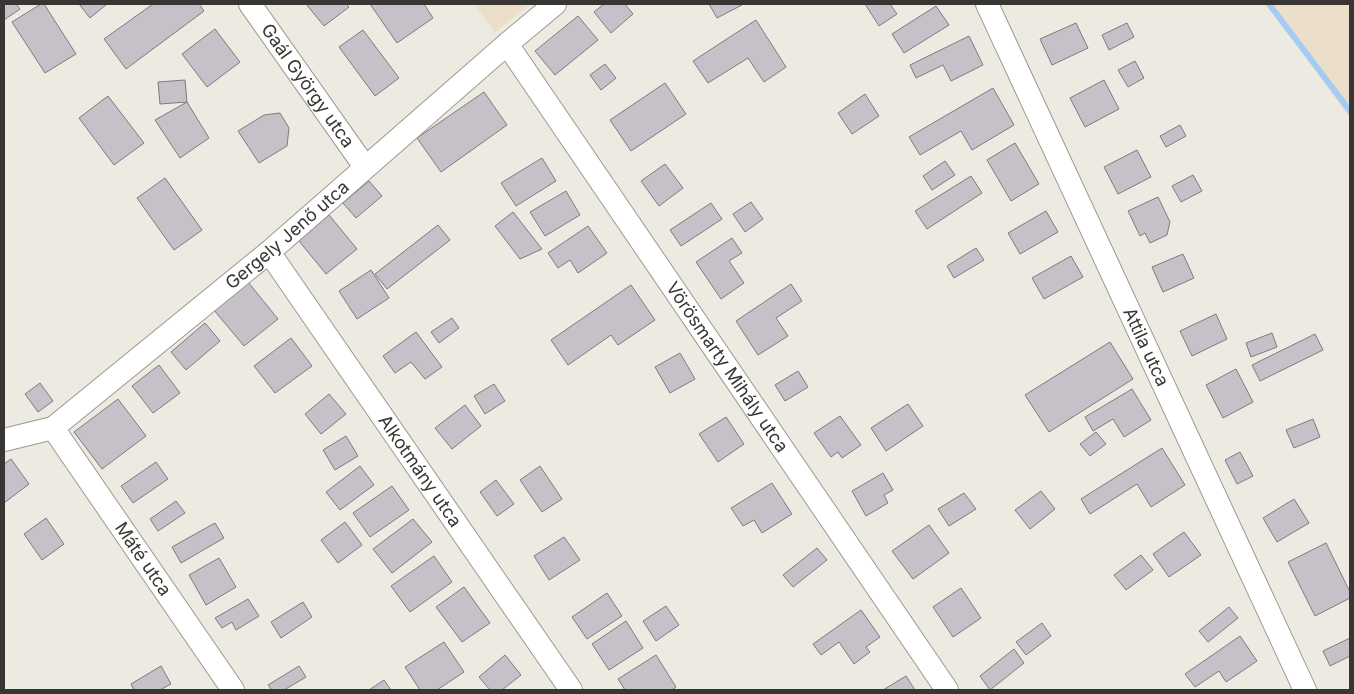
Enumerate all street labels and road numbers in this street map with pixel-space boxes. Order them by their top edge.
street label: Gaál György utca [257,19,359,151]
street label: Gergely Jenő utca [221,176,353,293]
street label: Vörösmarty Mihály utca [662,278,793,456]
street label: Attila utca [1119,304,1174,389]
street label: Alkotmány utca [374,411,466,531]
street label: Máté utca [111,518,176,600]

